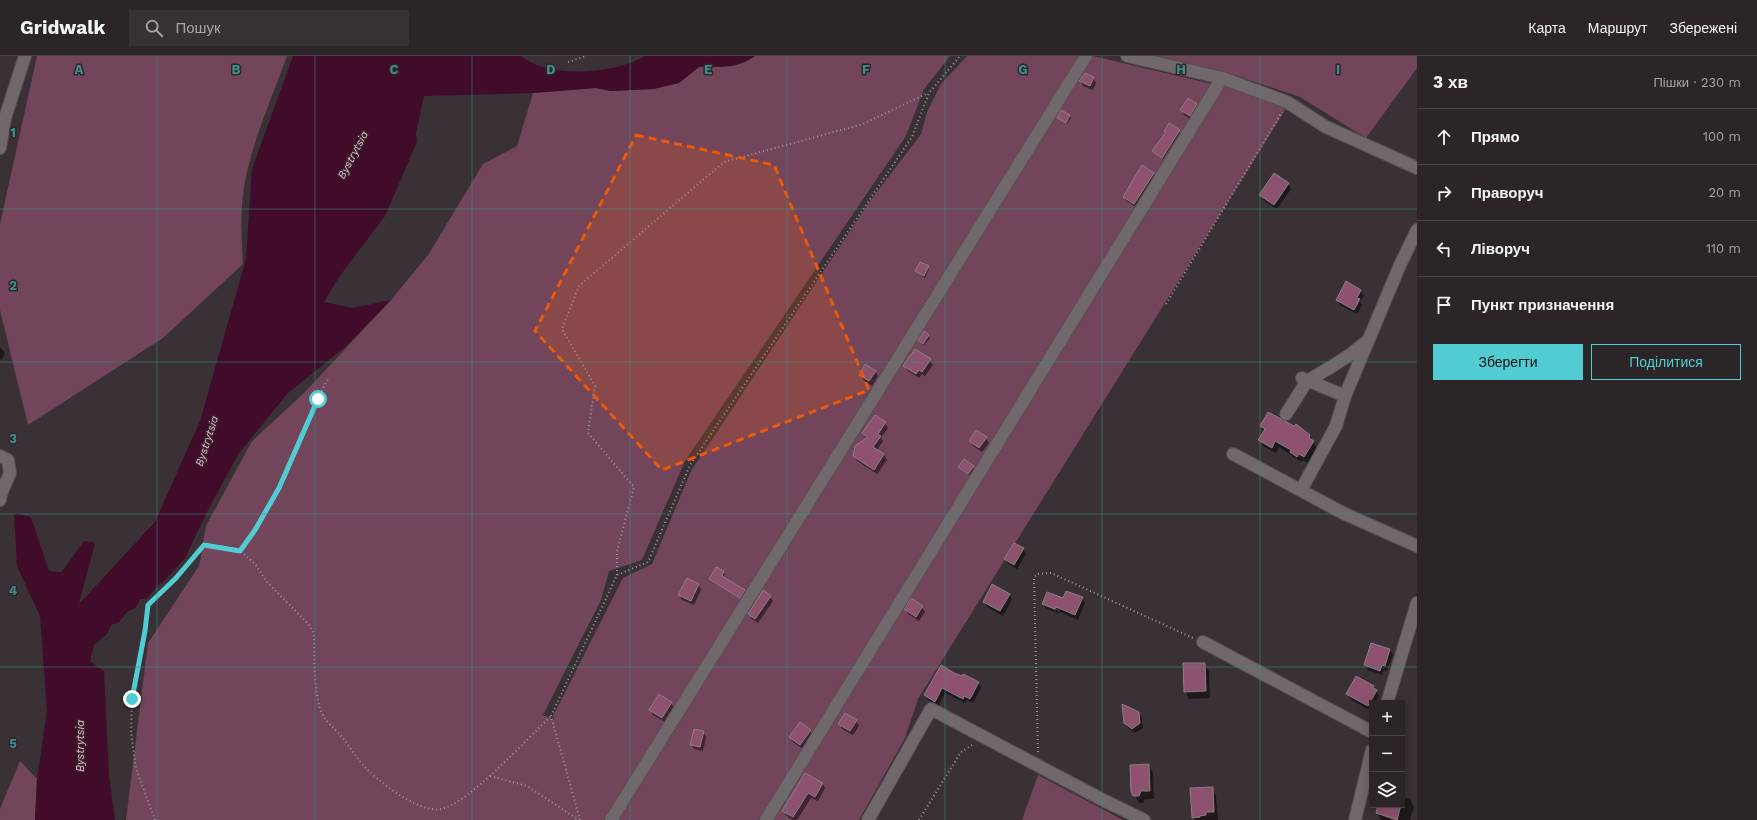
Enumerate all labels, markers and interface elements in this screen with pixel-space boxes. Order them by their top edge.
search box [129,10,409,46]
text: Gridwalk [20,16,105,39]
icon: search [143,17,165,39]
text: Пошук [175,19,221,37]
text: Карта [1528,20,1566,36]
text: Маршрут [1588,20,1647,36]
text: Збережені [1669,20,1737,36]
text: A [75,62,84,77]
text: B [232,62,241,77]
text: C [390,62,399,77]
text: D [546,62,556,77]
text: E [704,62,712,77]
text: F [862,62,870,77]
text: G [1018,62,1028,77]
text: H [1176,62,1186,77]
text: I [1336,62,1340,77]
text: 3 хв [1433,72,1468,92]
text: Пішки · 230 m [1654,75,1741,90]
text: 1 [10,125,16,140]
icon: ahead [1433,126,1455,148]
text: Прямо [1471,128,1520,146]
water label: Bystrytsia [335,129,371,181]
text: 100 m [1703,129,1741,144]
icon: right [1433,182,1455,204]
text: Праворуч [1471,184,1544,202]
text: 20 m [1709,185,1741,200]
icon: left [1433,238,1455,260]
text: Ліворуч [1471,240,1530,258]
text: 110 m [1706,241,1741,256]
text: 2 [9,278,17,293]
icon: arrive [1433,294,1455,316]
text: Пункт призначення [1471,296,1614,314]
button: Зберегти [1433,344,1583,380]
button: Поділитися [1591,344,1741,380]
route start [309,390,327,408]
water label: Bystrytsia [193,414,221,468]
text: 3 [9,431,17,446]
text: 4 [9,583,18,598]
route end [123,690,141,708]
map controls [1369,700,1405,808]
button: + [1369,700,1405,736]
water label: Bystrytsia [74,720,87,772]
text: 5 [9,736,17,751]
button: − [1369,736,1405,772]
button: layers [1369,772,1405,808]

